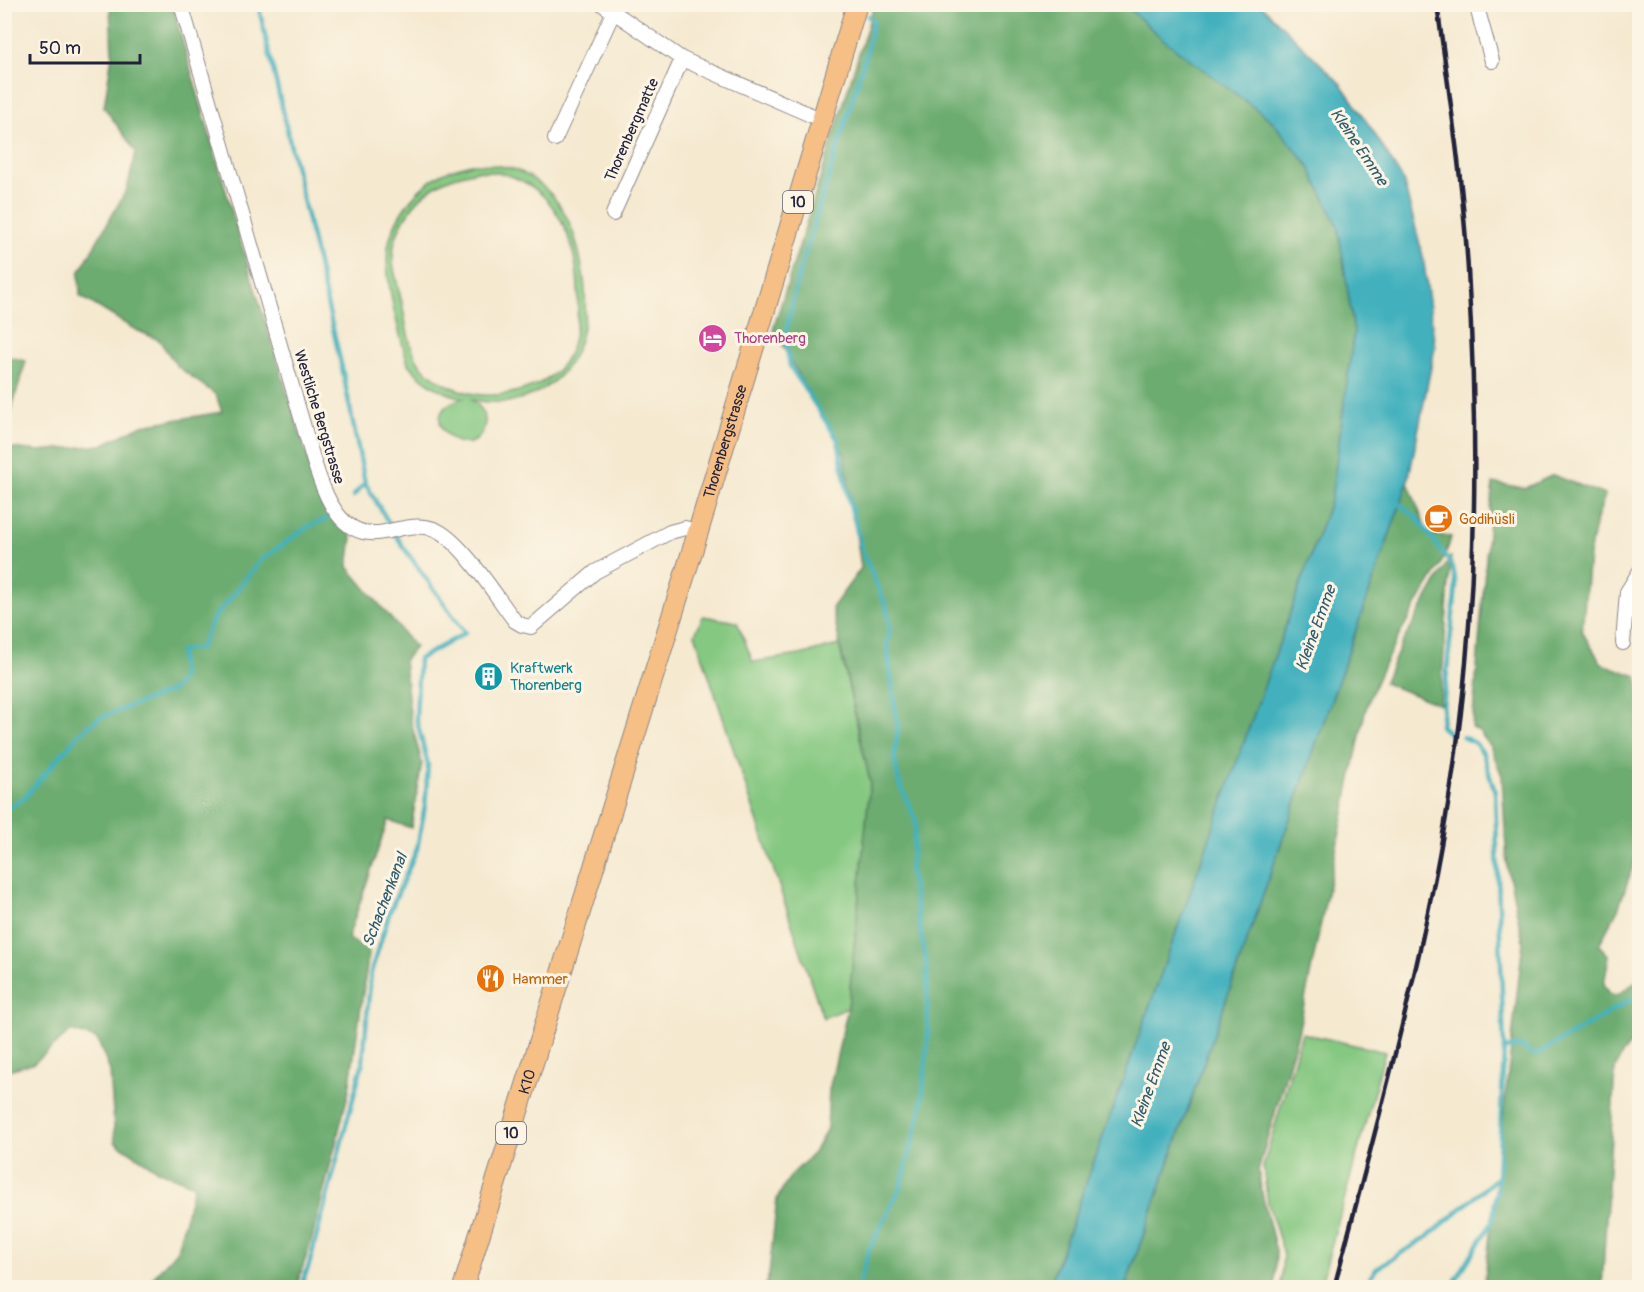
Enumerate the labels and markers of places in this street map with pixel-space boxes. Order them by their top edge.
hotel icon: Thorenberg [697,322,729,354]
place label: Thorenberg [734,329,806,348]
cafe icon: Godihüsli [1422,503,1454,535]
place label: Godihüsli [1459,510,1515,529]
place label: Kraftwerk Thorenberg [510,659,582,695]
building icon: Kraftwerk Thorenberg [473,661,505,693]
restaurant icon: Hammer [475,963,507,995]
place label: Hammer [512,970,569,989]

